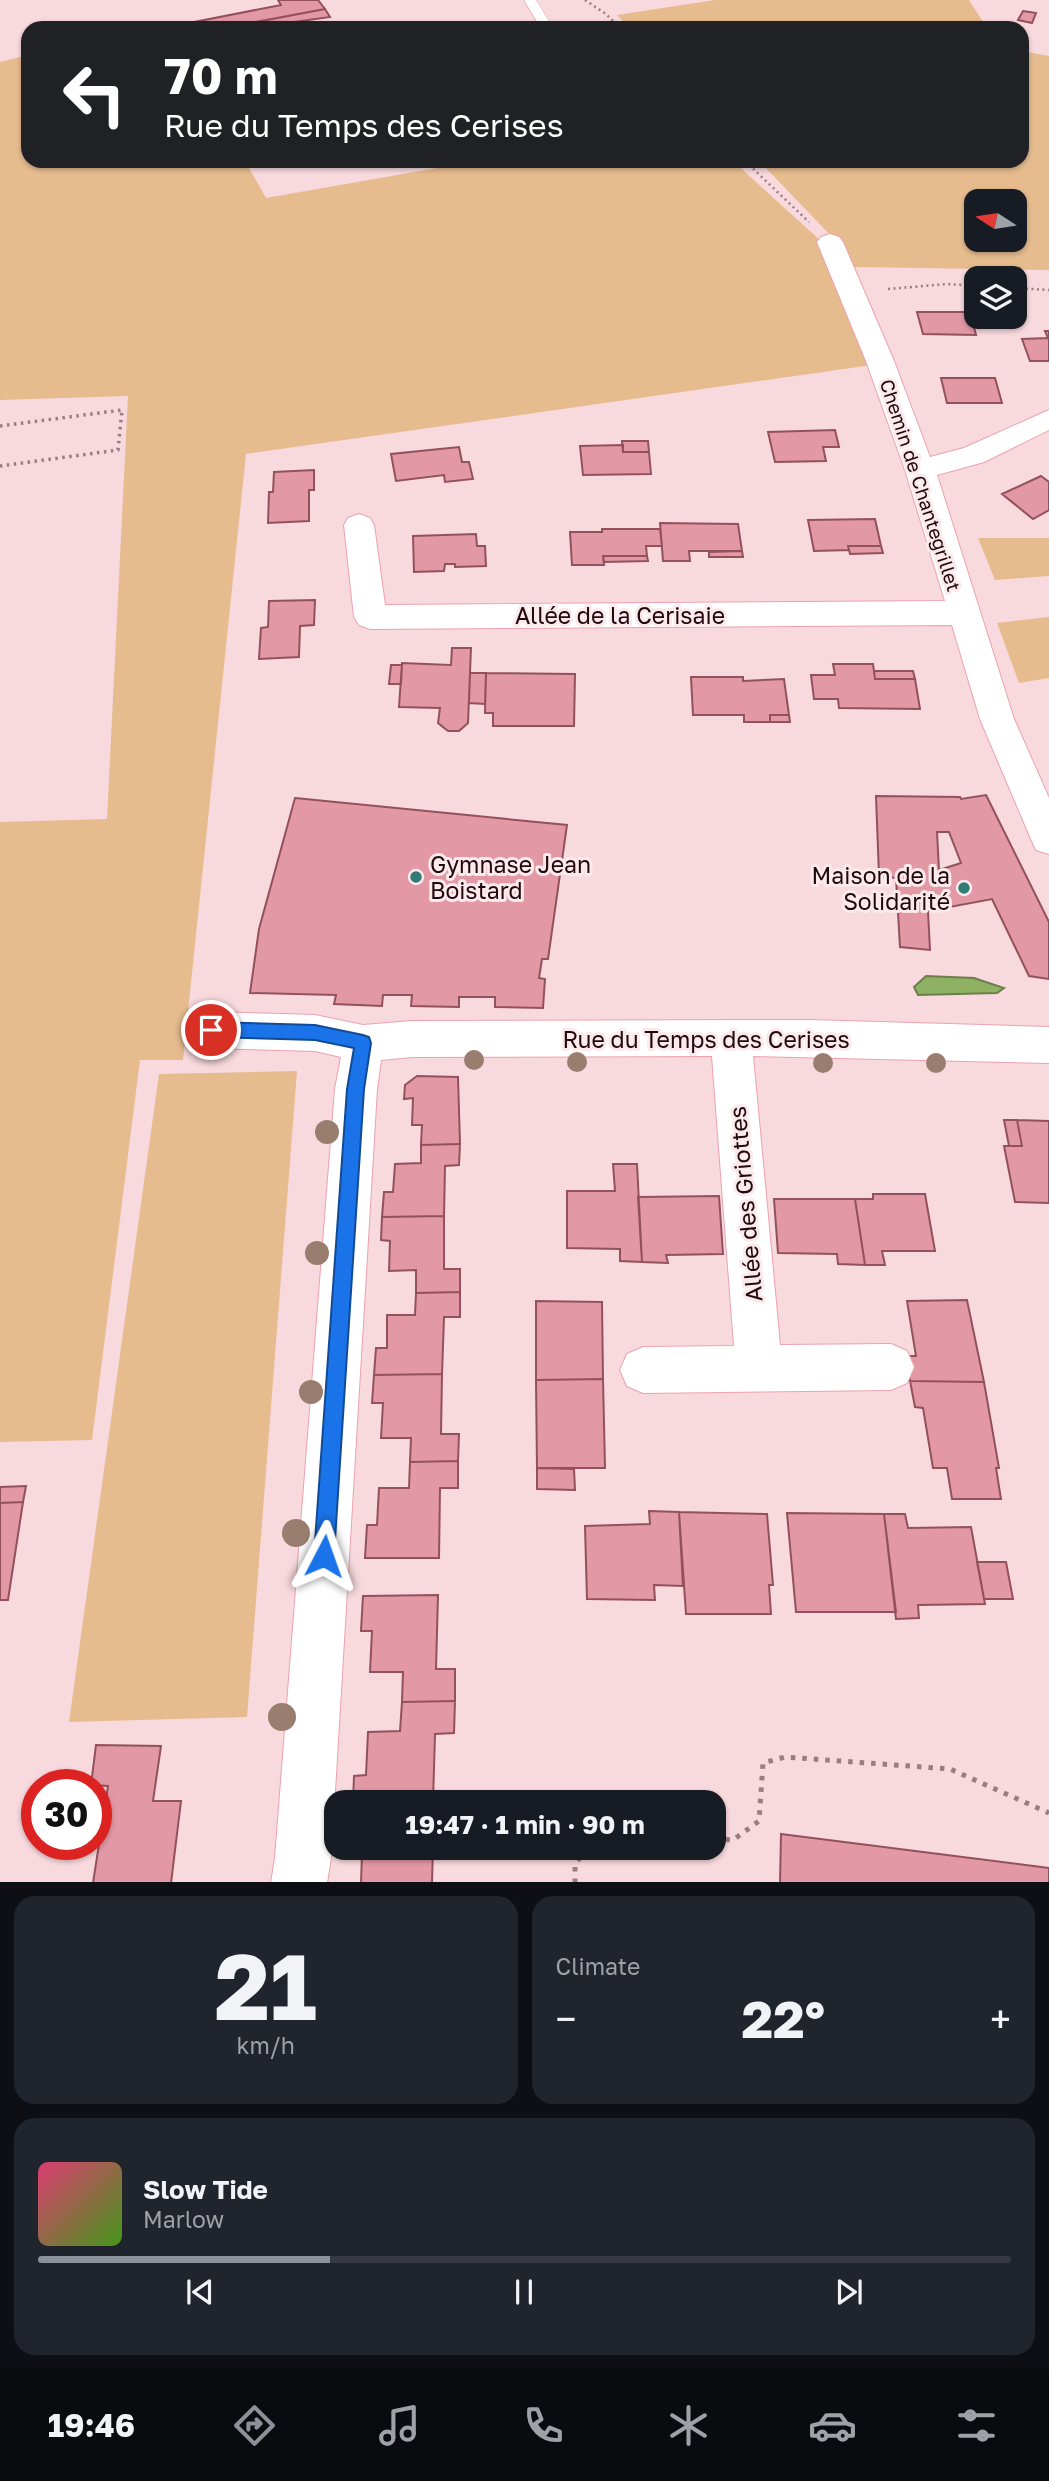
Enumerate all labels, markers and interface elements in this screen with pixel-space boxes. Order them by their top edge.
text: 70 m [164,46,278,105]
icon: left [49,49,140,140]
text: Rue du Temps des Cerises [164,106,564,144]
north arrow [964,189,1027,252]
map controls [964,189,1027,329]
button: layers [964,266,1027,329]
street label: Chemin de Chantegrillet [876,376,966,594]
street label: Allée de la Cerisaie [515,601,725,629]
place label: Gymnase Jean Boistard [430,850,591,904]
place label: Maison de la Solidarité [812,861,950,915]
marker: Gymnase Jean Boistard [408,869,424,885]
marker: Maison de la Solidarité [956,880,972,896]
pin [181,1000,241,1060]
icon: arrive [192,1011,230,1049]
street label: Rue du Temps des Cerises [562,1025,850,1053]
street label: Allée des Griottes [723,1105,767,1303]
position arrow [287,1519,361,1593]
speed limit sign: 30 [21,1769,112,1860]
text: 19:47 · 1 min · 90 m [405,1809,645,1840]
text: 21 [215,1931,317,2040]
text: Climate [556,1952,640,1980]
text: 22° [741,1987,825,2049]
text: − [556,1996,576,2041]
text: + [990,1996,1011,2041]
text: km/h [236,2031,295,2059]
text: Slow Tide [143,2174,268,2205]
text: Marlow [143,2205,224,2233]
icon: previous [181,2273,219,2311]
icon: pause [505,2273,543,2311]
icon: next [830,2273,868,2311]
icon: directions [230,2401,279,2450]
icon: music [375,2401,424,2450]
icon: phone [519,2401,568,2450]
icon: climate [664,2401,713,2450]
icon: car [808,2401,857,2450]
icon: filters [952,2401,1001,2450]
text: 19:46 [48,2406,135,2444]

